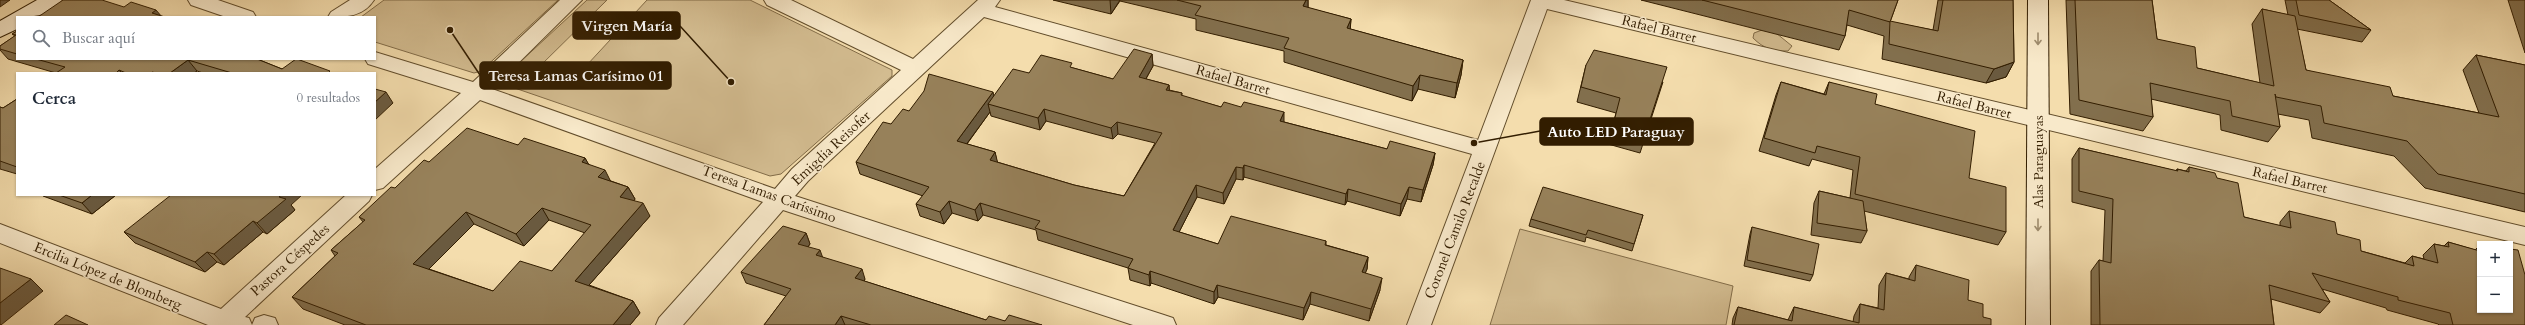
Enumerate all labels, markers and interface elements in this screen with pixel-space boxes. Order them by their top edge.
street label: Rafael Barret [1620,11,1699,48]
callout: Virgen María [573,12,680,39]
search box [16,16,376,60]
text: Virgen María [581,16,673,36]
icon: search [30,27,52,49]
text: Buscar aquí [62,28,135,48]
one-way arrow [2034,32,2042,45]
street label: Rafael Barret [1194,60,1273,100]
callout: Teresa Lamas Carísimo 01 [480,62,671,89]
text: Teresa Lamas Carísimo 01 [488,66,664,86]
text: Cerca [32,87,76,110]
street label: Rafael Barret [1935,87,2014,124]
text: 0 resultados [296,89,360,107]
street label: Emigdia Reisofer [787,106,875,190]
street label: Alas Paraguayas [2029,115,2048,209]
callout: Auto LED Paraguay [1540,118,1693,145]
text: Auto LED Paraguay [1547,122,1685,142]
street label: Coronel Camilo Recalde [1420,159,1490,301]
street label: Teresa Lamas Caríssimo [699,161,839,227]
street label: Rafael Barret [2251,162,2330,198]
one-way arrow [2034,218,2042,231]
street label: Pastora Céspedes [246,219,334,301]
street label: Ercilia López de Blomberg [31,238,185,314]
map controls [2477,241,2513,313]
button: + [2477,241,2513,277]
button: − [2477,277,2513,313]

